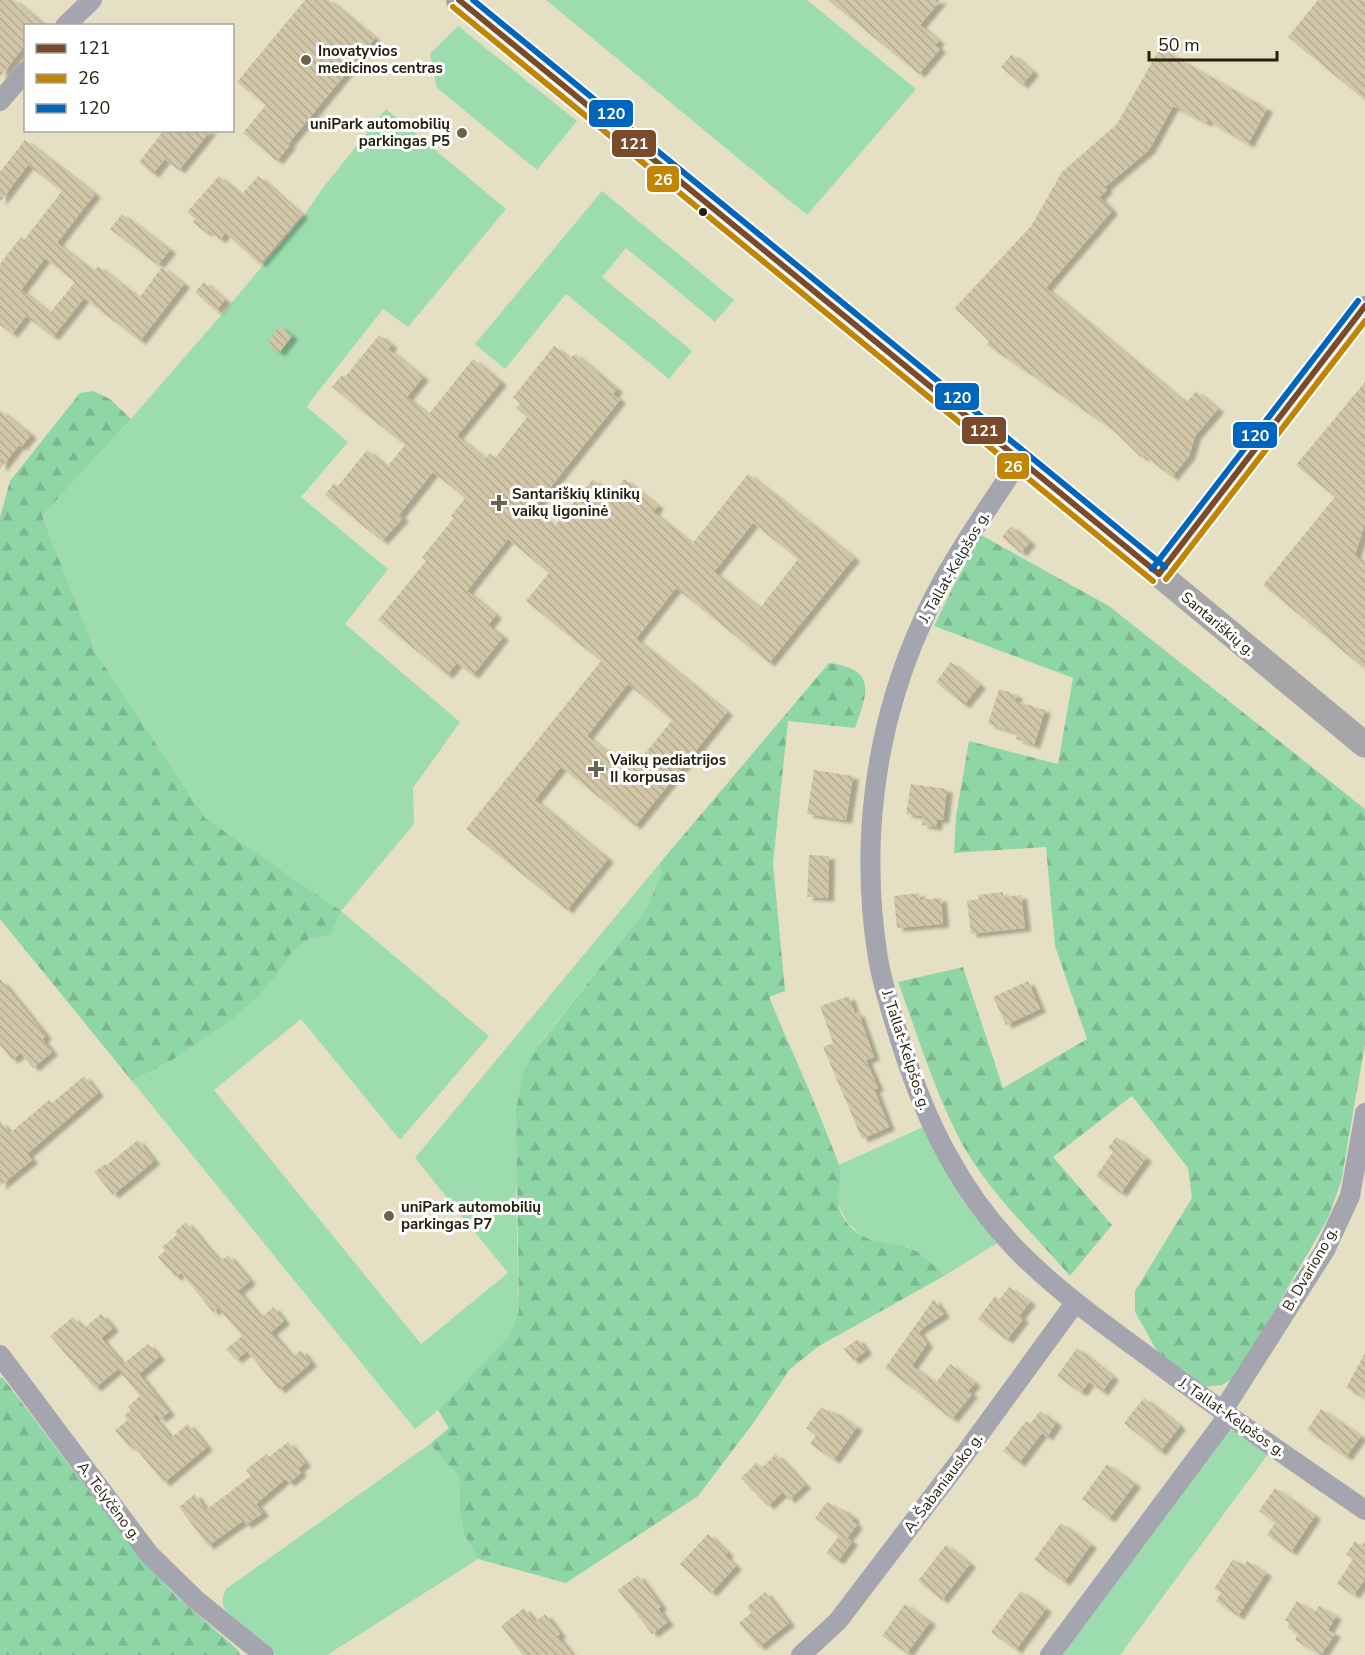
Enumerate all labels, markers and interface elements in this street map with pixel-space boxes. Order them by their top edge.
legend [24,24,234,132]
scale bar [1149,24,1276,62]
text: 50 m [1158,33,1200,57]
text: 121 [78,36,110,60]
place label: Inovatyvios medicinos centras [318,41,443,78]
marker: Inovatyvios medicinos centras [299,53,313,67]
text: 26 [78,66,100,90]
text: 120 [78,96,110,120]
line badge: 120 [588,99,634,128]
text: 120 [597,103,625,125]
place label: uniPark automobilių parkingas P5 [310,114,450,151]
marker: uniPark automobilių parkingas P5 [455,126,469,140]
line badge: 121 [611,129,657,158]
text: 121 [620,133,648,155]
line badge: 26 [646,165,680,193]
text: 26 [653,169,673,191]
unlabelled marker [697,206,709,218]
line badge: 120 [934,382,980,411]
text: 120 [943,387,971,409]
line badge: 121 [961,416,1007,445]
text: 121 [970,420,998,442]
line badge: 120 [1232,421,1278,449]
text: 120 [1241,425,1269,447]
line badge: 26 [996,452,1030,480]
text: 26 [1003,456,1023,478]
place label: Santariškių klinikų vaikų ligoninė [511,484,640,521]
marker: Santariškių klinikų vaikų ligoninė [490,494,508,512]
street label: J. Tallat-Kelpšos g. [914,508,994,627]
street label: Santariškių g. [1177,587,1259,661]
place label: Vaikų pediatrijos II korpusas [609,750,726,787]
marker: Vaikų pediatrijos II korpusas [587,760,605,778]
street label: J. Tallat-Kelpšos g. [877,986,935,1113]
place label: uniPark automobilių parkingas P7 [401,1197,541,1234]
marker: uniPark automobilių parkingas P7 [382,1209,396,1223]
street label: B. Dvariono g. [1278,1223,1342,1315]
street label: J. Tallat-Kelpšos g. [1174,1372,1289,1461]
street label: A. Šabaniausko g. [898,1429,987,1537]
street label: A. Telyčėno g. [73,1457,145,1545]

